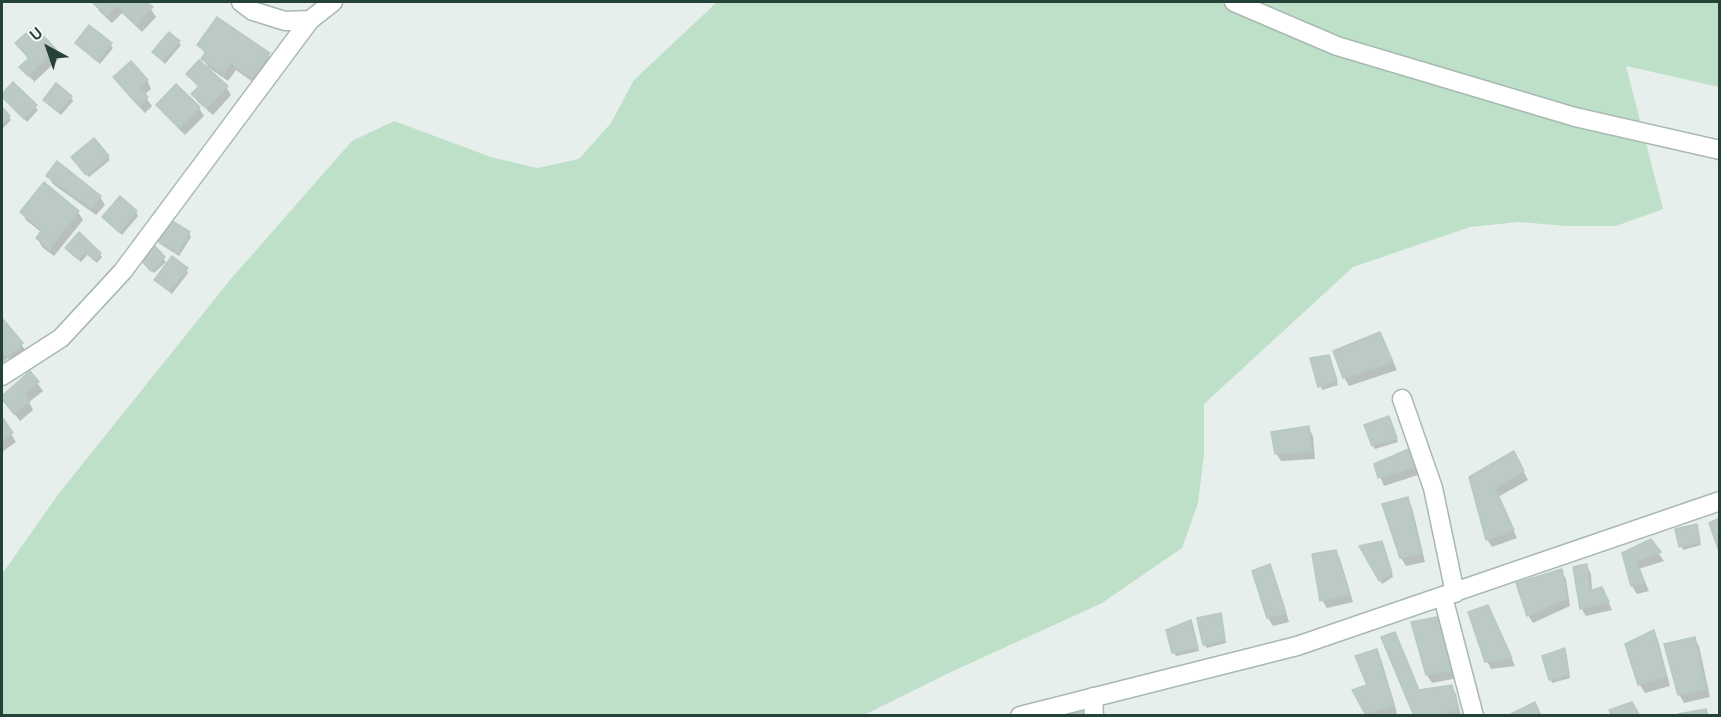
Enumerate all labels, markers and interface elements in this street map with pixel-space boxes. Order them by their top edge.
north arrow [18,18,78,78]
text: U [25,22,47,45]

